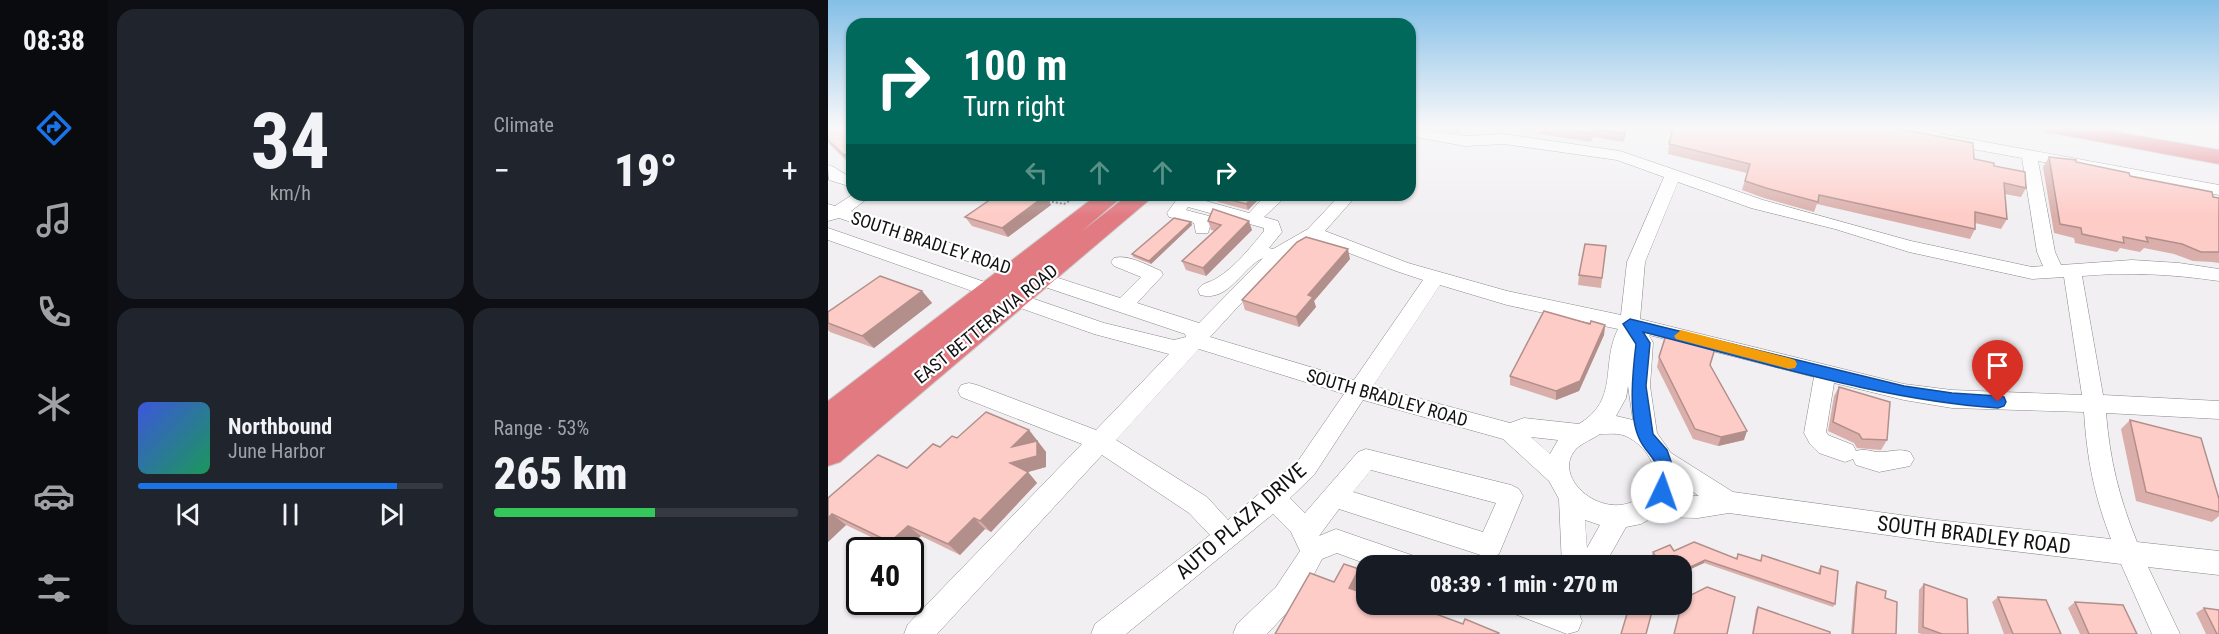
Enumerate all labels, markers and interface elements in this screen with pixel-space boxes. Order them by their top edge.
text: 08:38 [23,25,85,57]
text: 100 m [963,41,1068,90]
icon: right [864,42,942,120]
text: Turn right [963,91,1065,123]
text: 34 [251,96,330,187]
icon: directions [33,107,75,149]
text: Climate [494,113,554,137]
text: 19° [614,144,678,197]
text: − [494,151,510,190]
text: + [782,151,798,190]
icon: left [1020,156,1053,189]
icon: ahead [1083,156,1116,189]
icon: ahead [1146,156,1179,189]
icon: right [1209,156,1242,189]
text: km/h [270,181,311,205]
icon: music [33,199,75,241]
street label: SOUTH BRADLEY ROAD [849,207,1014,278]
street label: EAST BETTERAVIA ROAD [910,259,1061,388]
icon: phone [33,291,75,333]
pin [1972,340,2023,402]
icon: arrive [1981,349,2014,382]
street label: SOUTH BRADLEY ROAD [1304,364,1470,431]
icon: climate [33,383,75,425]
text: Northbound [228,414,332,439]
text: Range · 53% [494,416,589,440]
text: June Harbor [228,439,325,463]
text: 265 km [494,447,628,500]
street label: AUTO PLAZA DRIVE [1171,458,1311,584]
position arrow [1630,460,1694,524]
icon: car [33,475,75,517]
icon: previous [172,498,205,531]
icon: pause [274,498,307,531]
icon: next [375,498,408,531]
street label: SOUTH BRADLEY ROAD [1876,511,2072,559]
speed limit sign: 40 [846,537,924,615]
icon: filters [33,567,75,609]
text: 08:39 · 1 min · 270 m [1430,572,1618,597]

